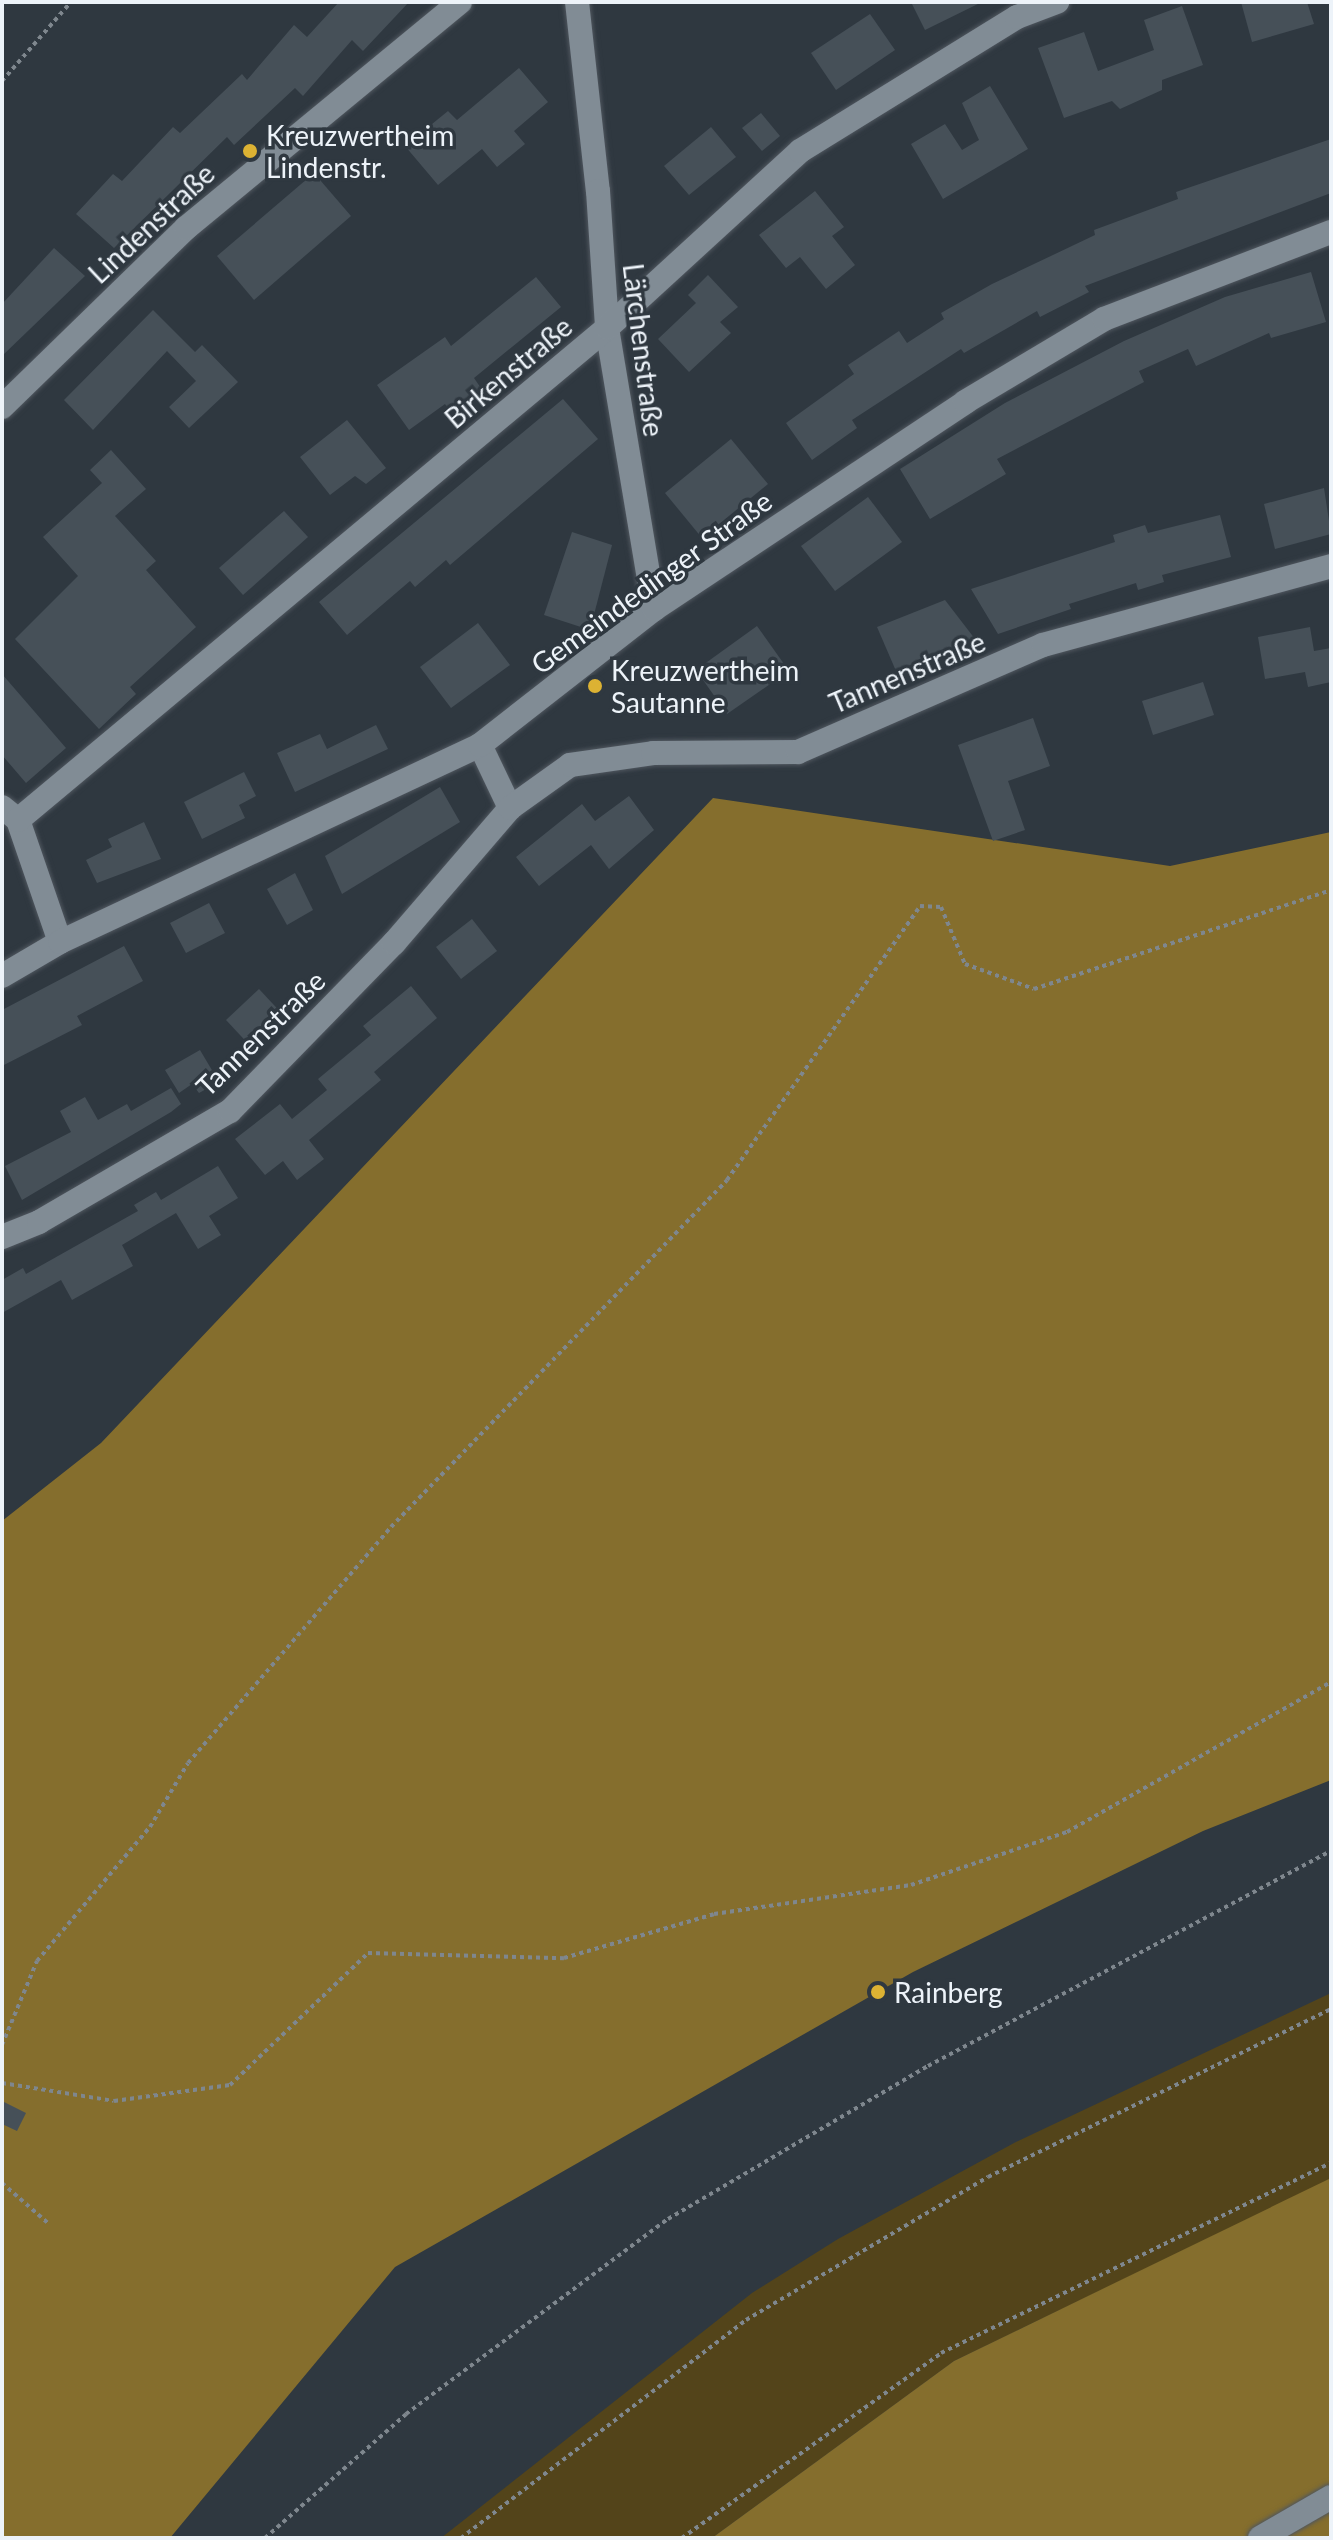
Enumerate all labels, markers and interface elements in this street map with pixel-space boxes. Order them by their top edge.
place label: Kreuzwertheim Lindenstr. [266,118,454,184]
marker: Kreuzwertheim Lindenstr. [241,142,259,160]
street label: Lindenstraße [81,156,221,290]
street label: Lärchenstraße [617,261,671,439]
street label: Birkenstraße [438,309,578,435]
street label: Gemeindedinger Straße [524,483,778,681]
street label: Tannenstraße [824,624,990,720]
place label: Kreuzwertheim Sautanne [611,653,799,719]
marker: Kreuzwertheim Sautanne [586,677,604,695]
street label: Tannenstraße [189,963,331,1103]
place label: Rainberg [894,1975,1002,2009]
marker: Rainberg [869,1983,887,2001]

